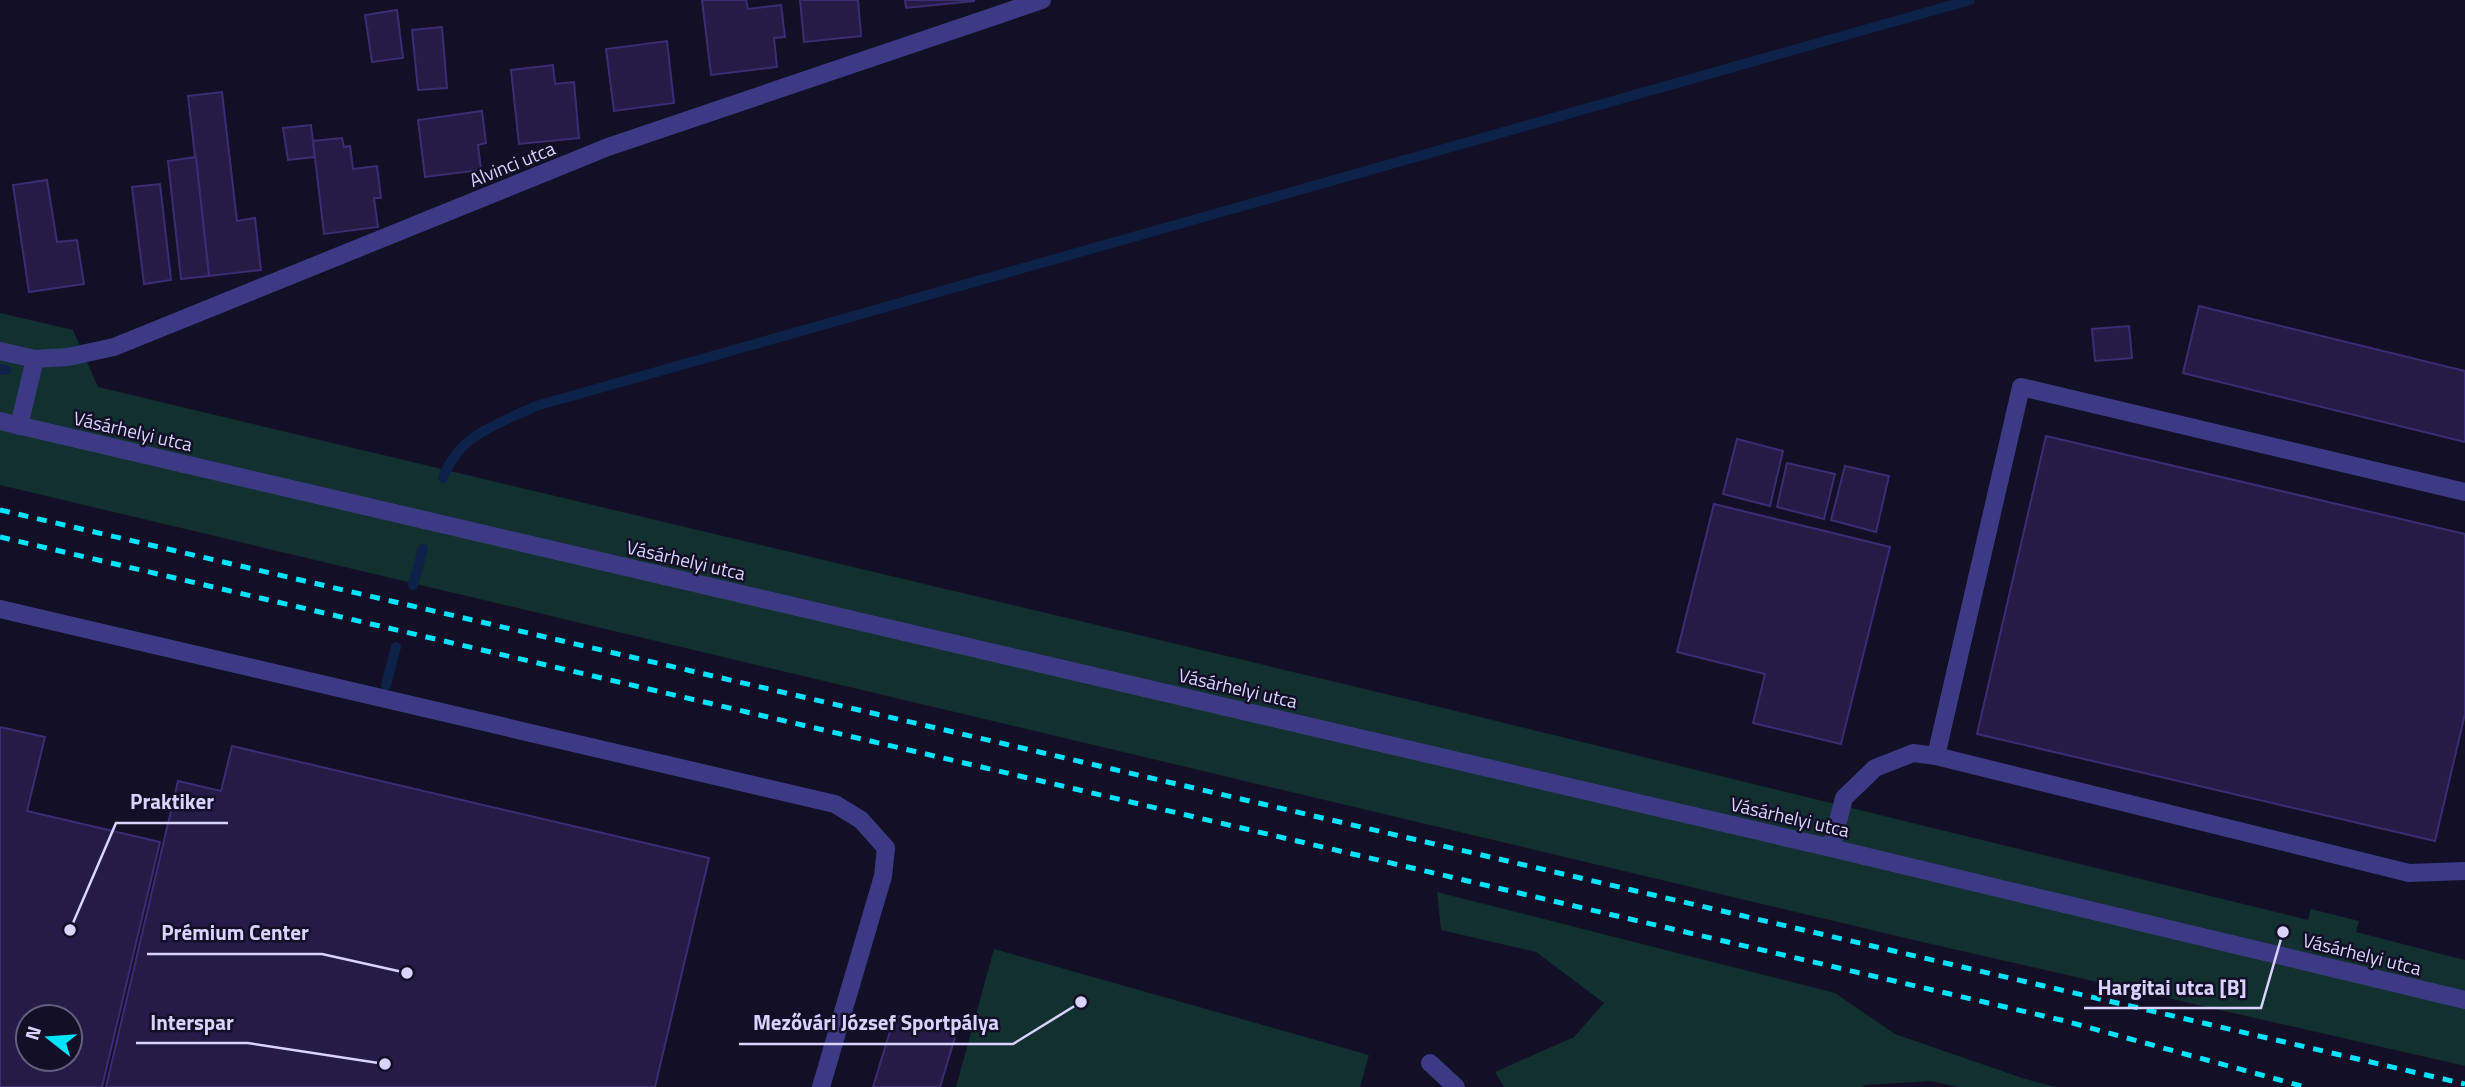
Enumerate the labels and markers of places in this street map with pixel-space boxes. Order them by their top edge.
callout: Praktiker [116,781,228,823]
callout: Prémium Center [147,912,322,954]
callout: Hargitai utca [B] [2084,966,2261,1008]
callout: Interspar [136,1001,248,1043]
callout: Mezővári József Sportpálya [739,1002,1013,1044]

